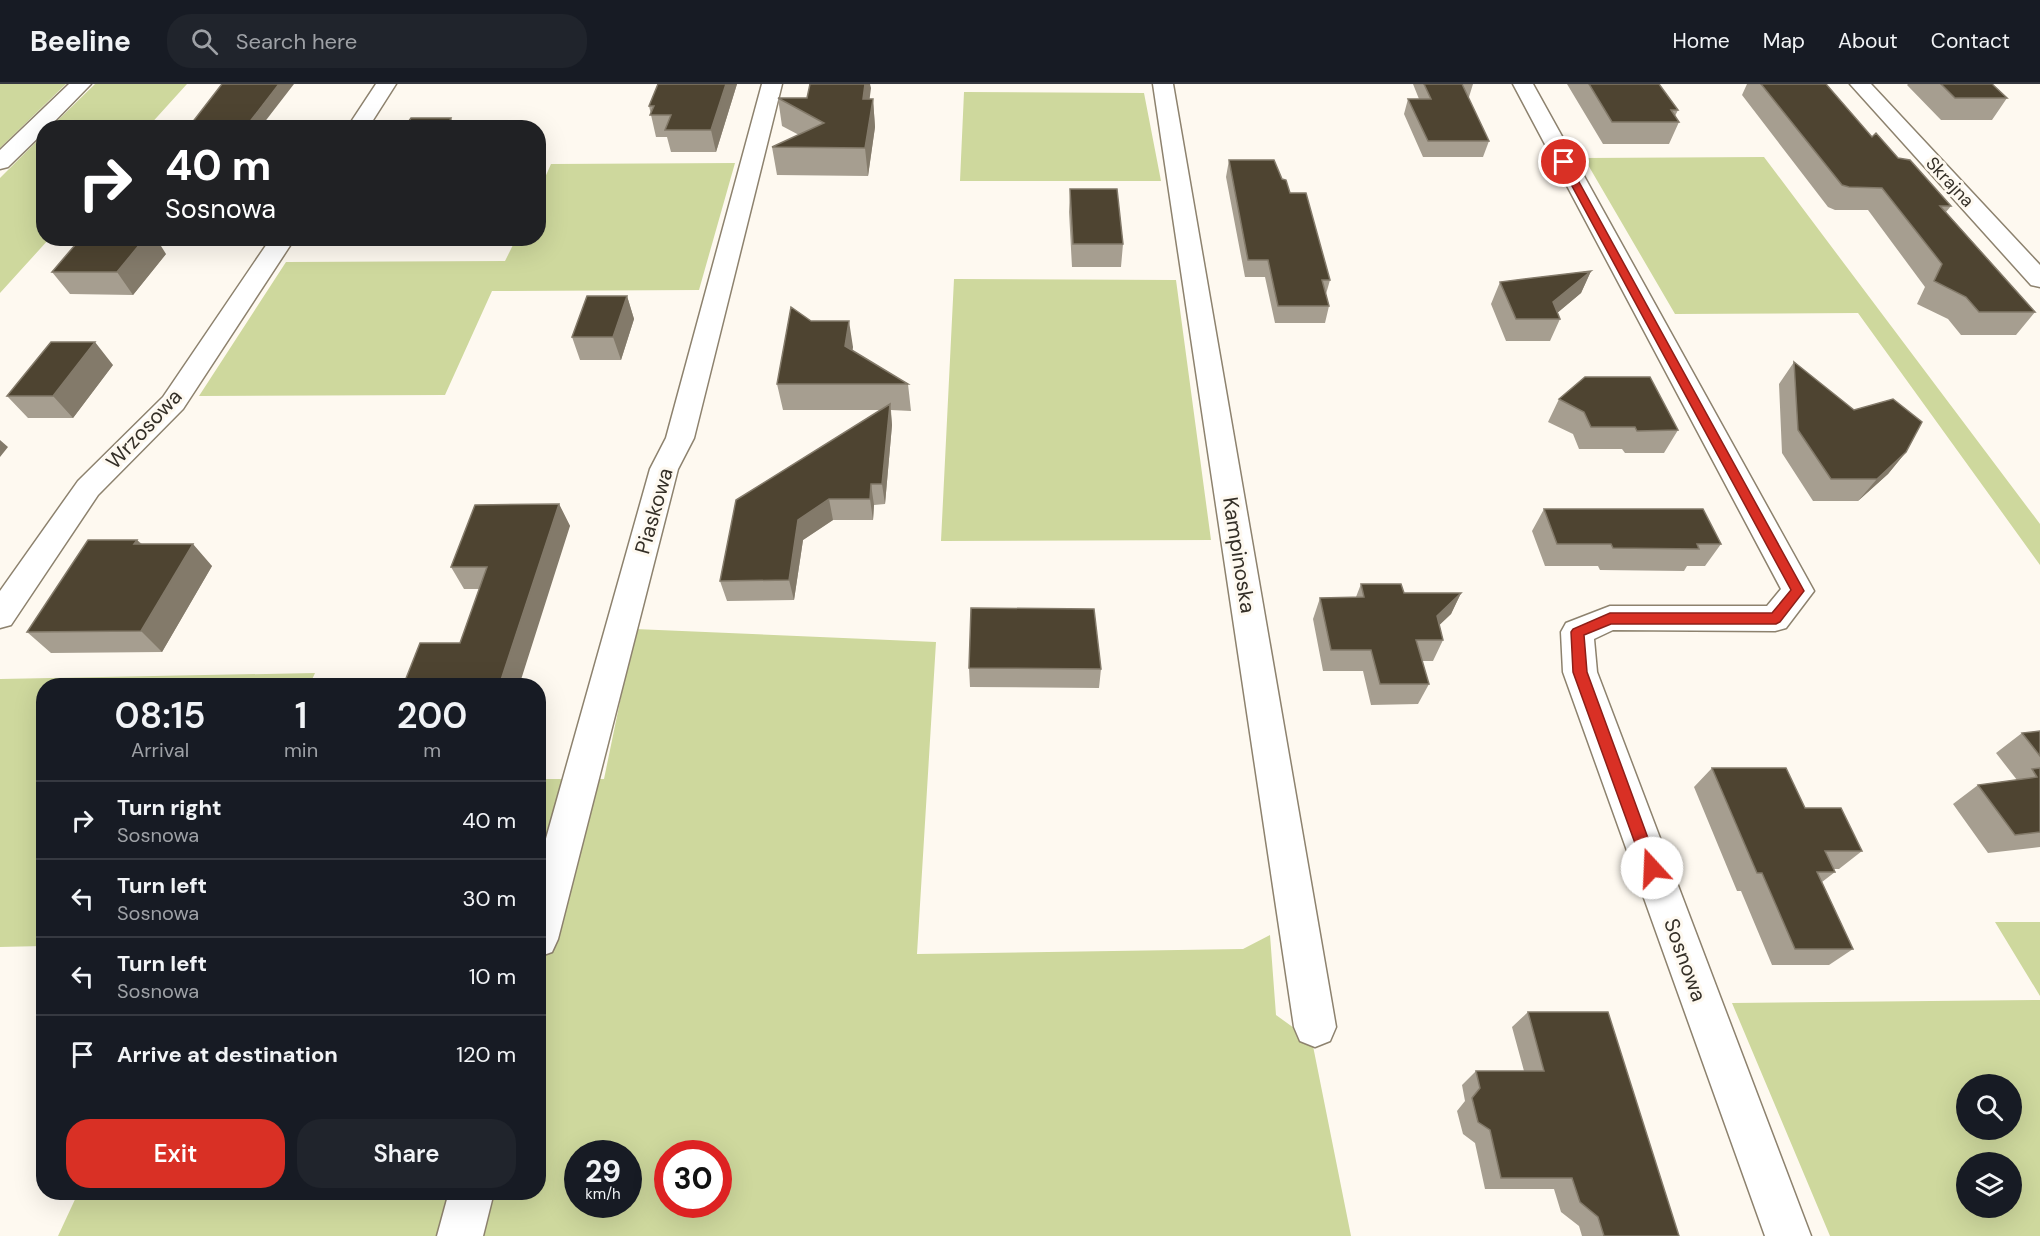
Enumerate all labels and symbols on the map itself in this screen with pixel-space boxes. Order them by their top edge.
pin [1538,136,1589,187]
street label: Skrajna [1921,152,1979,212]
street label: Wrzosowa [100,383,188,475]
street label: Piaskowa [628,465,680,557]
street label: Kampinoska [1216,495,1262,615]
position arrow [1620,836,1684,900]
street label: Sosnowa [1657,915,1713,1005]
speed limit sign: 30 [654,1140,732,1218]

